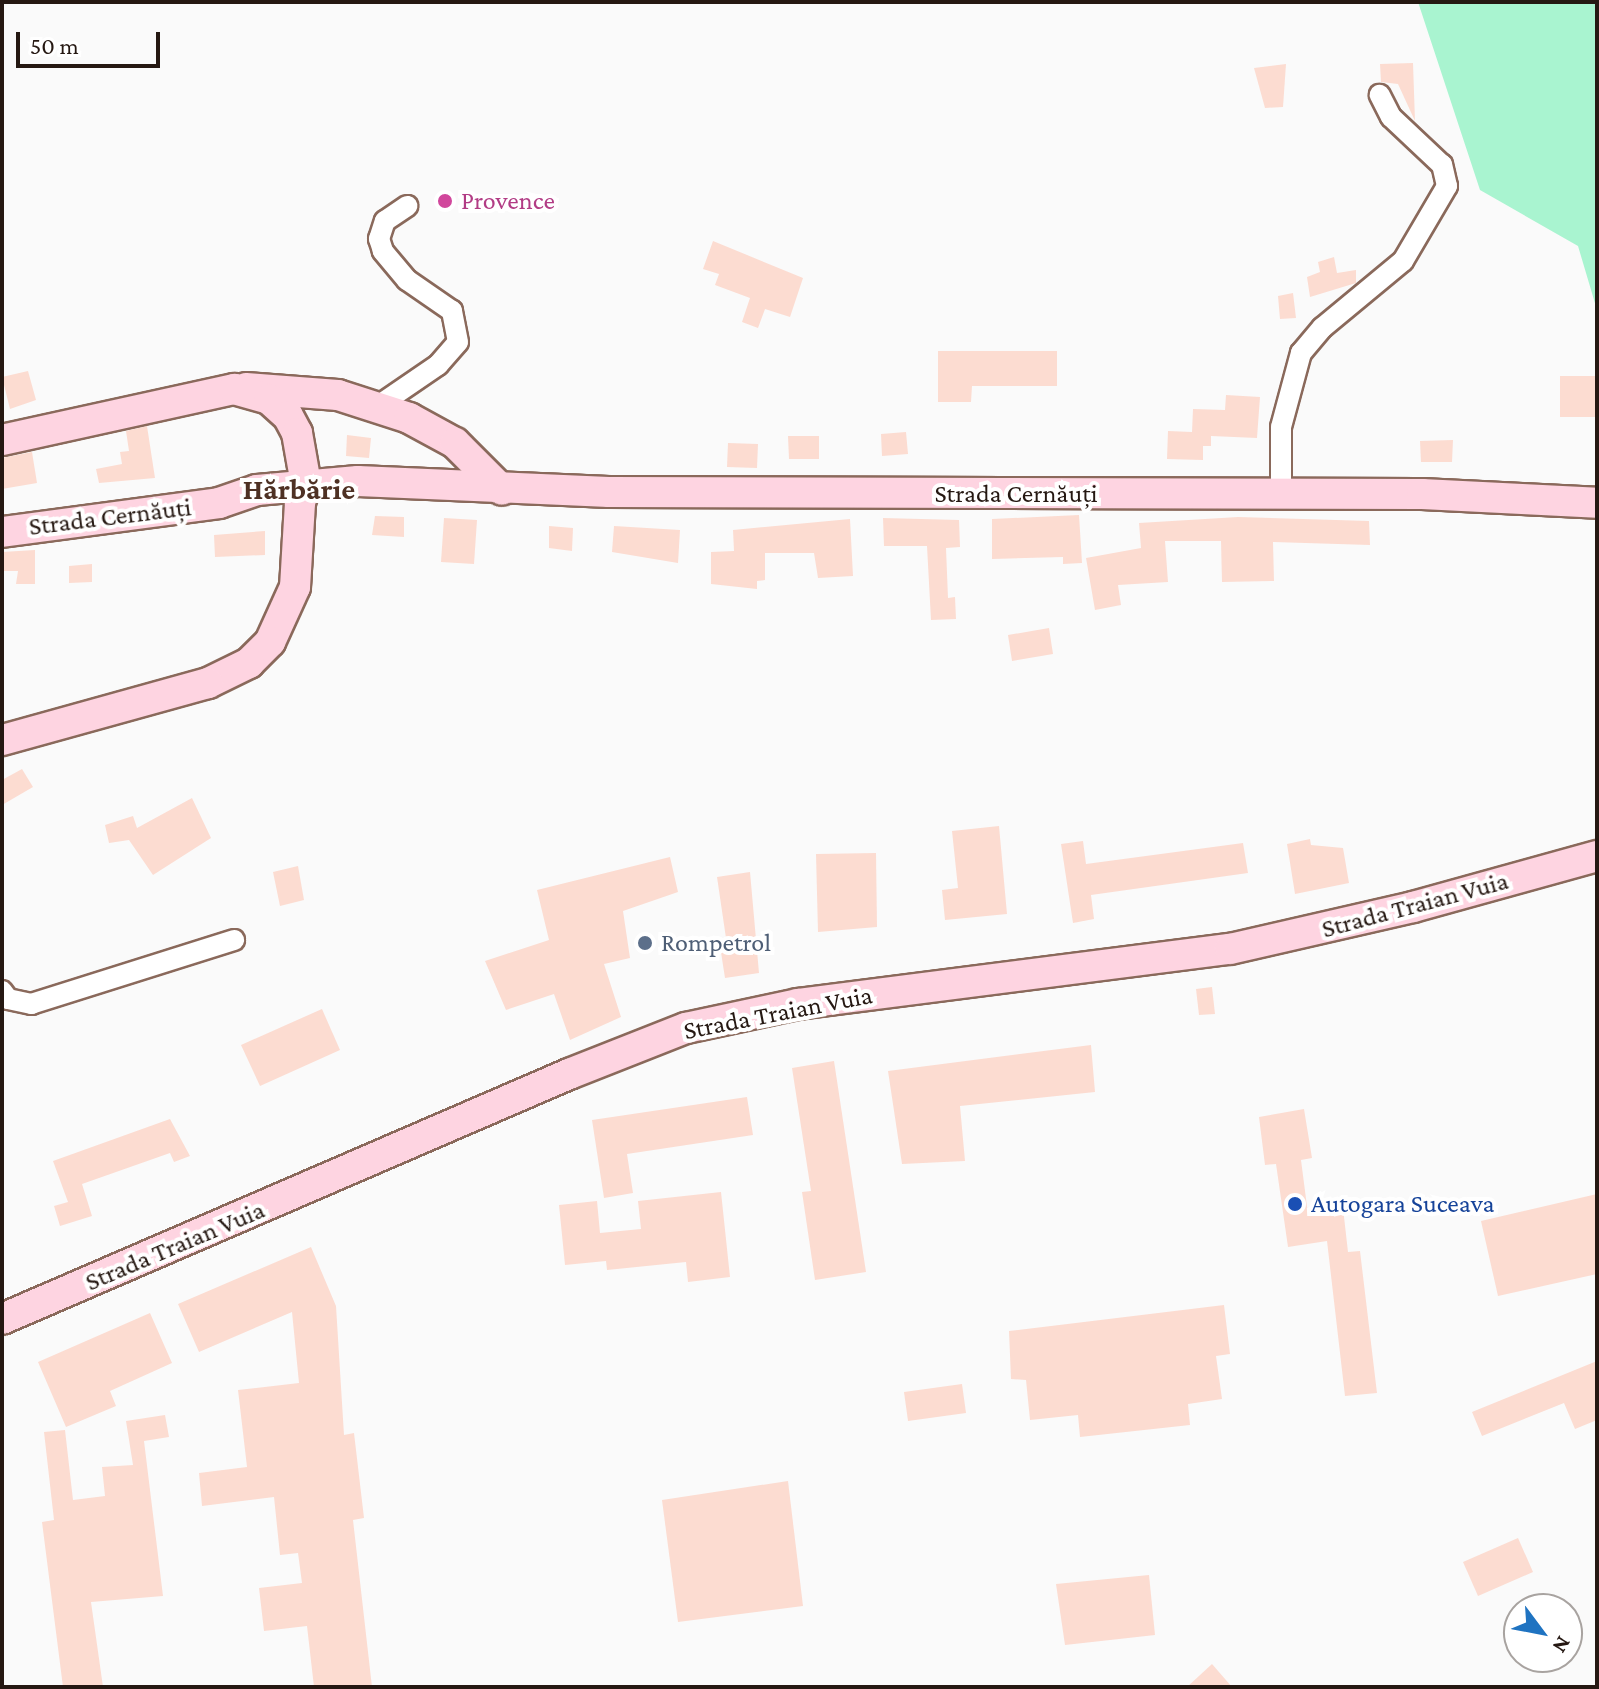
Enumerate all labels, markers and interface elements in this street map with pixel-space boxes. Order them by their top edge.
scale bar [20,16,164,66]
text: 50 m [30,32,79,59]
place label: Provence [461,185,555,217]
marker: Provence [436,192,454,210]
district label: Hărbărie [243,471,355,507]
street label: Strada Cernăuți [934,478,1098,510]
street label: Strada Cernăuți [27,492,193,542]
street label: Strada Traian Vuia [1318,865,1512,945]
place label: Rompetrol [661,927,771,959]
marker: Rompetrol [636,934,654,952]
street label: Strada Traian Vuia [681,979,875,1047]
place label: Autogara Suceava [1311,1188,1495,1220]
street label: Strada Traian Vuia [81,1194,269,1298]
marker: Autogara Suceava [1286,1195,1304,1213]
north arrow [1503,1593,1583,1673]
text: N [1548,1632,1577,1658]

